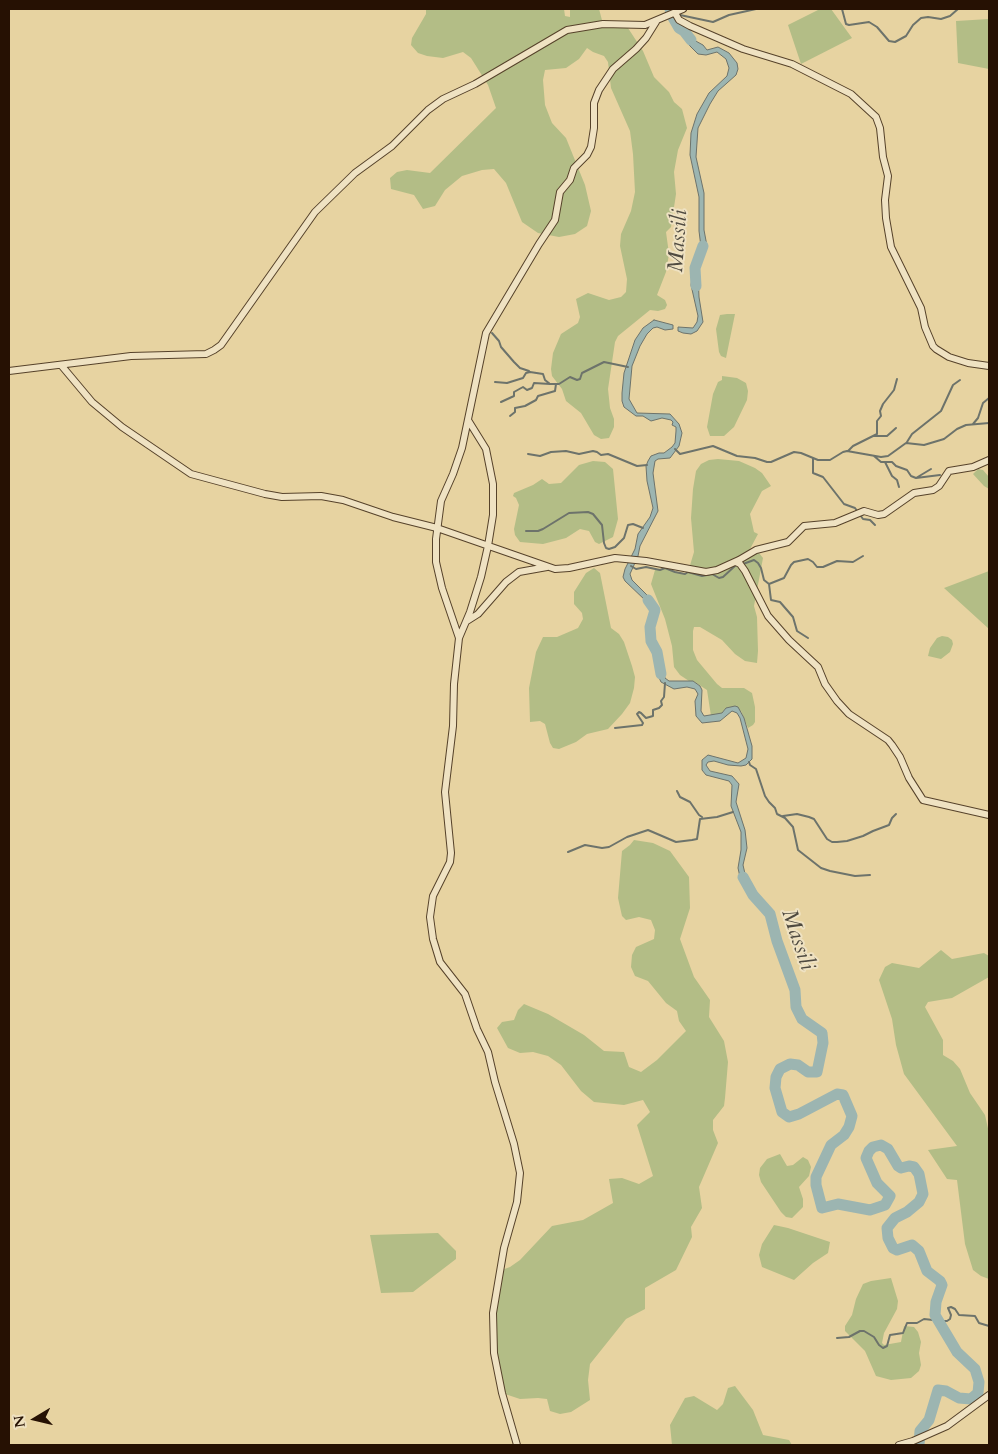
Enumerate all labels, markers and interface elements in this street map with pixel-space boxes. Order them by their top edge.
water label: Massili [664,209,694,273]
water label: Massili [774,906,820,974]
north arrow [10,1394,60,1444]
text: N [9,1414,30,1429]

